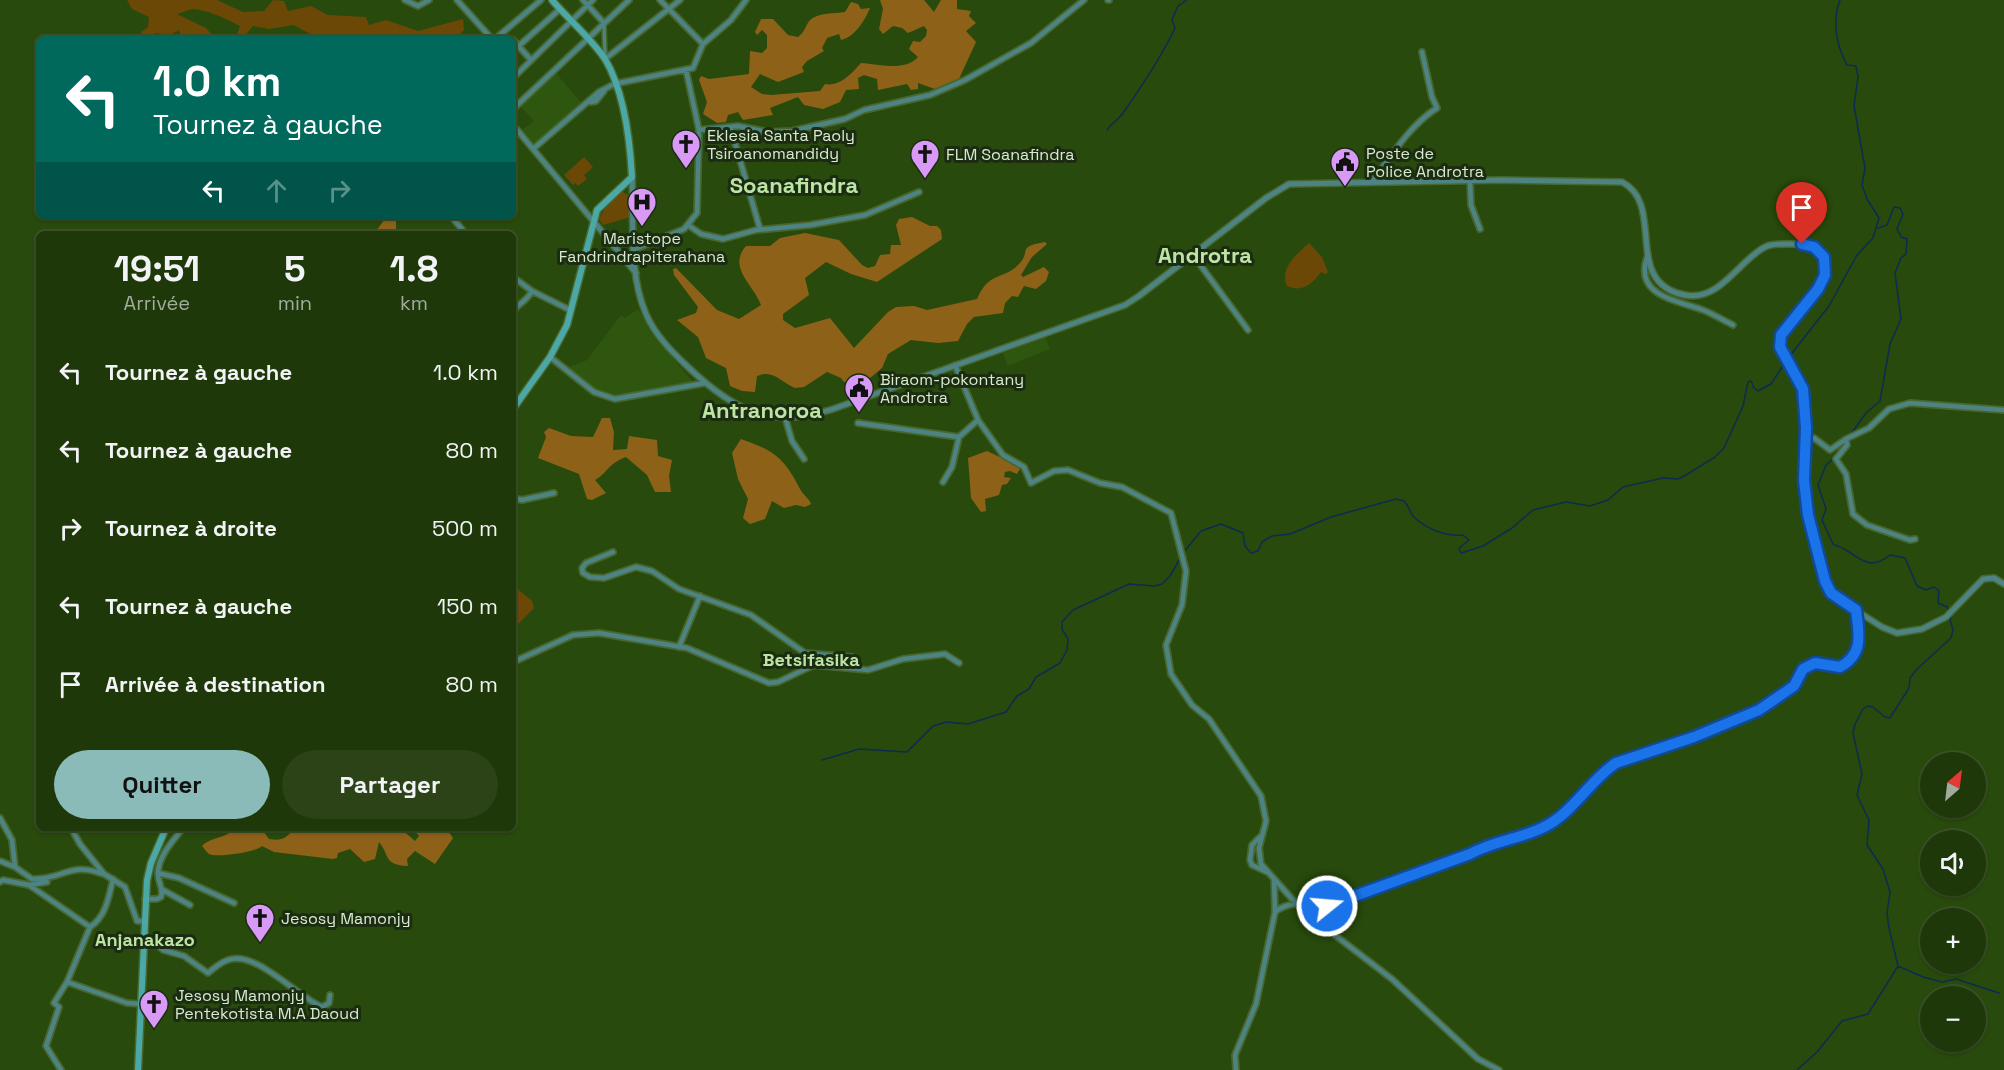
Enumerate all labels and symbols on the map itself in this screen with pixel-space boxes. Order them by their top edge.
place label: Eklesia Santa Paoly Tsiroanomandidy [707,125,855,164]
church icon: Eklesia Santa Paoly Tsiroanomandidy [670,128,702,170]
church icon: FLM Soanafindra [909,138,941,180]
place label: Poste de Police Androtra [1366,143,1484,182]
place label: FLM Soanafindra [946,144,1074,165]
public building icon: Poste de Police Androtra [1329,146,1361,188]
district label: Soanafindra [730,171,859,199]
pin [1776,182,1827,244]
hospital icon: Maristope Fandrindrapiterahana [626,186,658,228]
place label: Maristope Fandrindrapiterahana [559,228,725,267]
district label: Androtra [1158,241,1252,269]
place label: Biraom-pokontany Androtra [880,369,1024,408]
public building icon: Biraom-pokontany Androtra [843,372,875,414]
district label: Antranoroa [702,396,822,424]
district label: Betsifasika [762,648,860,671]
north arrow [1920,752,1986,818]
position arrow [1295,874,1359,938]
church icon: Jesosy Mamonjy [244,902,276,944]
place label: Jesosy Mamonjy [281,908,410,929]
district label: Anjanakazo [95,928,195,951]
place label: Jesosy Mamonjy Pentekotista M.A Daoud [175,985,359,1024]
church icon: Jesosy Mamonjy Pentekotista M.A Daoud [138,988,170,1030]

